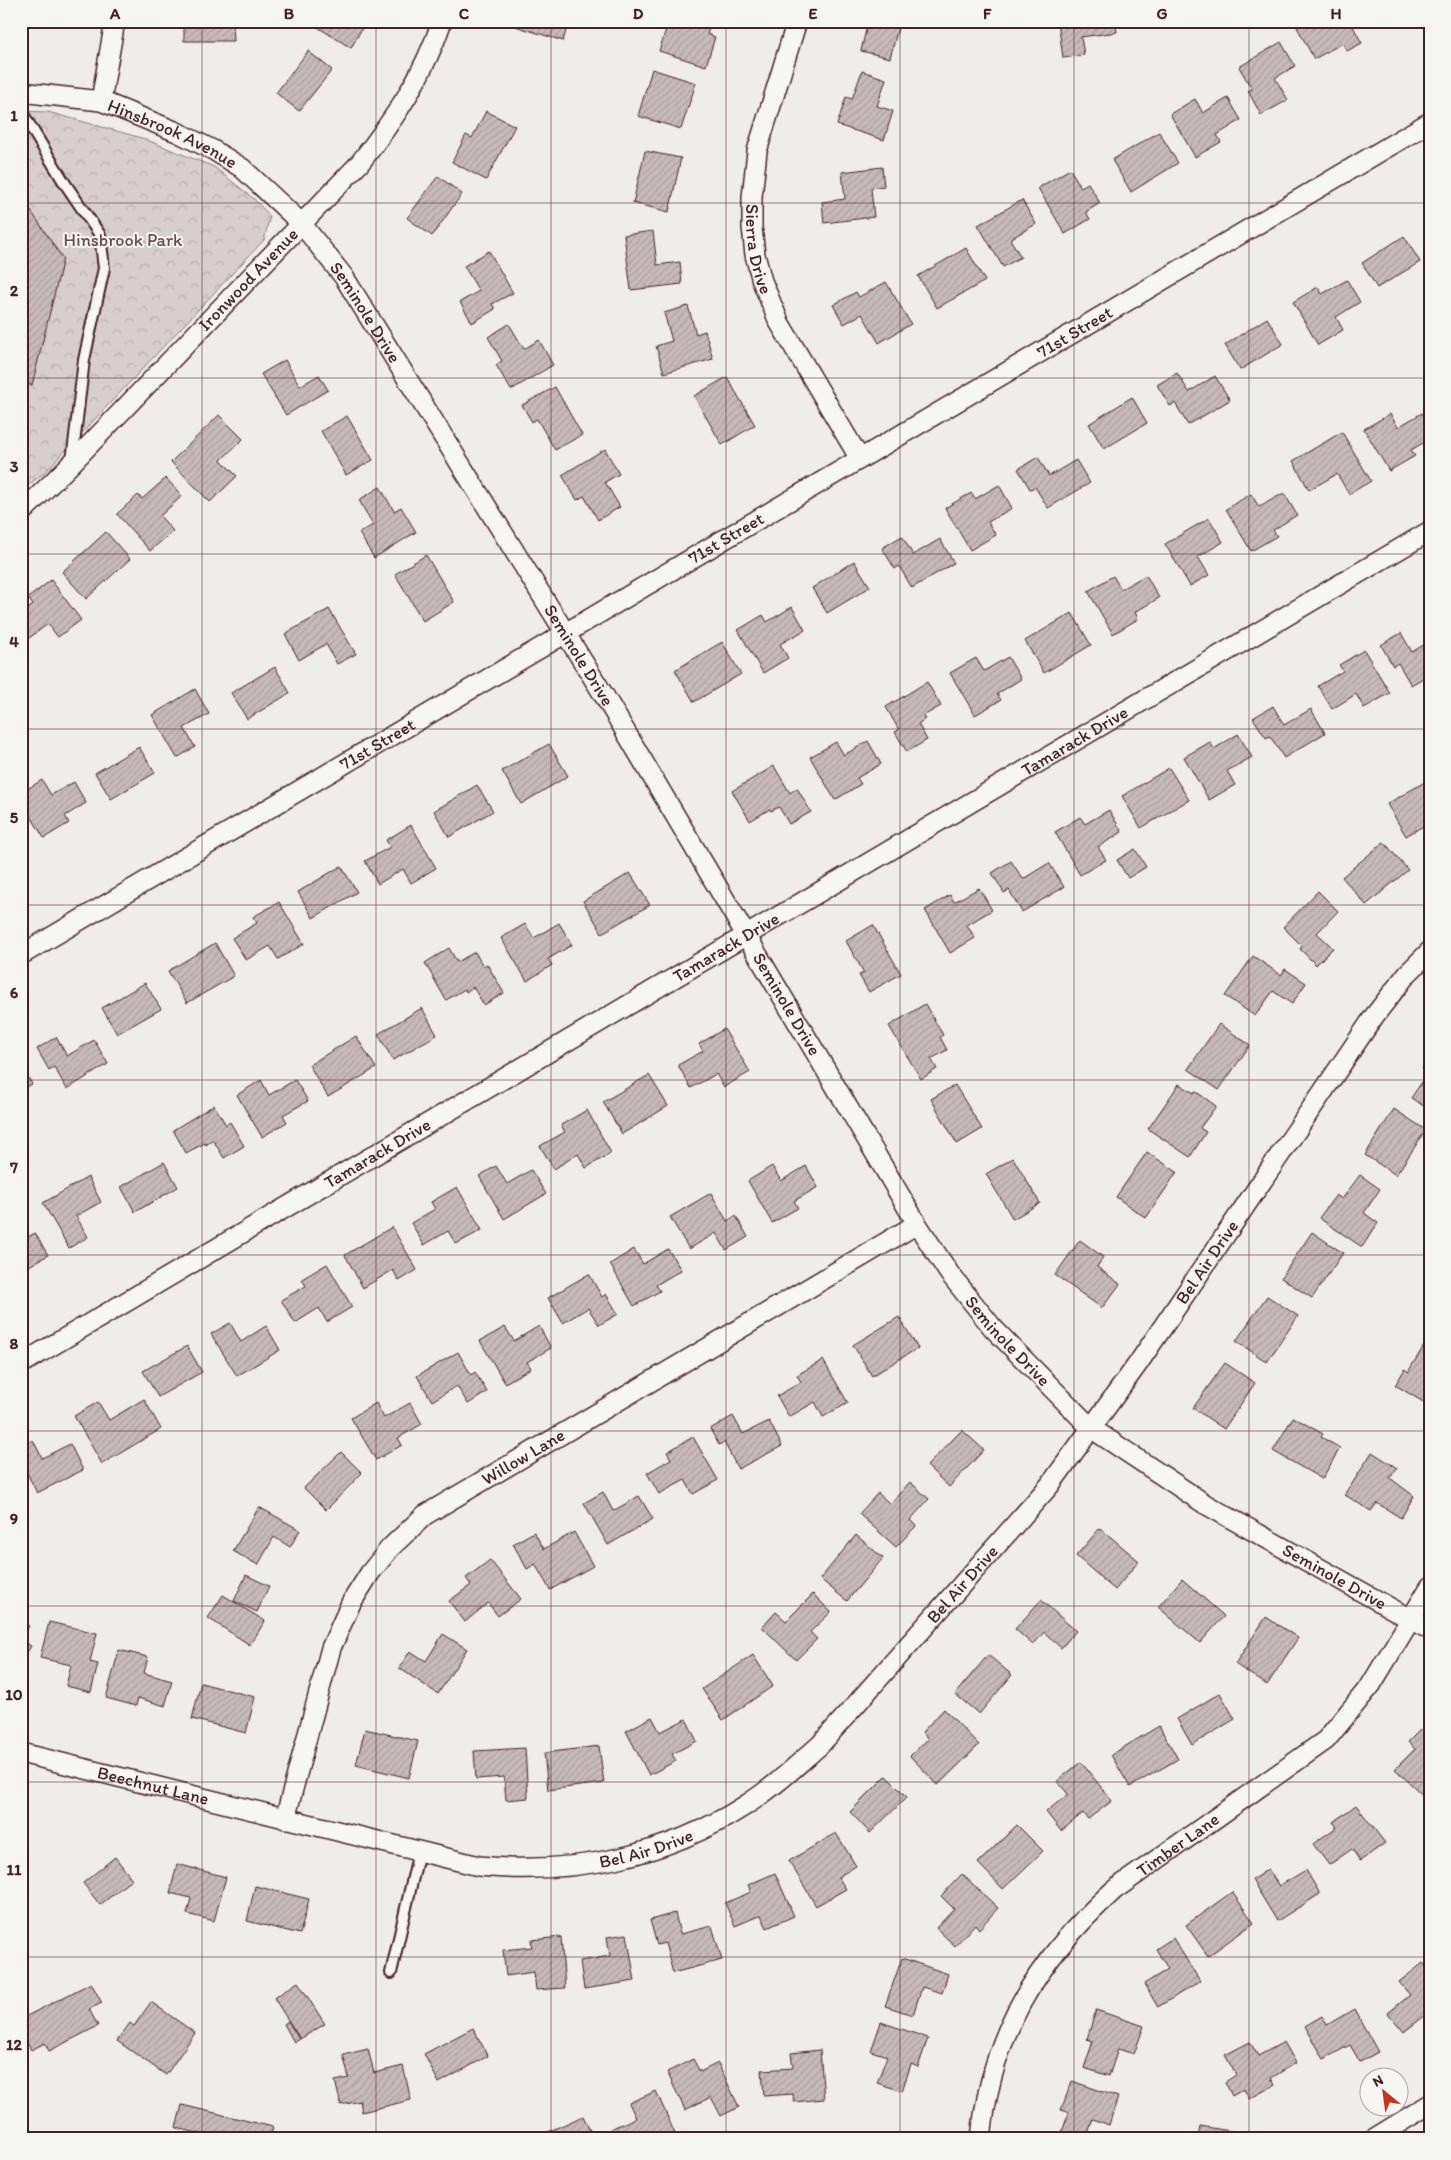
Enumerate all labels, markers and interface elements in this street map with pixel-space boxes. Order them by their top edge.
text: A [109,4,121,23]
text: B [284,4,295,23]
text: C [459,4,470,23]
text: D [633,4,644,23]
text: E [809,4,818,23]
text: F [983,4,992,23]
text: G [1156,4,1168,23]
text: H [1330,4,1342,23]
street label: Hinsbrook Avenue [104,94,241,173]
text: 1 [10,106,18,125]
street label: Sierra Drive [741,204,777,297]
street label: Ironwood Avenue [194,223,303,335]
park label: Hinsbrook Park [64,229,183,251]
street label: Seminole Drive [325,257,406,367]
text: 2 [10,281,19,300]
street label: 71st Street [1033,301,1117,363]
text: 3 [10,457,19,476]
street label: 71st Street [684,507,768,569]
street label: Seminole Drive [539,600,619,710]
text: 4 [9,632,19,651]
street label: Tamarack Drive [1017,701,1132,781]
street label: 71st Street [336,713,419,775]
text: 5 [10,808,19,827]
street label: Tamarack Drive [669,907,783,987]
street label: Seminole Drive [748,949,826,1059]
text: 6 [10,983,19,1002]
street label: Tamarack Drive [320,1113,435,1193]
text: 7 [9,1158,18,1177]
street label: Bel Air Drive [1171,1216,1243,1308]
street label: Seminole Drive [960,1291,1055,1391]
text: 8 [10,1334,19,1353]
street label: Willow Lane [478,1424,569,1490]
text: 9 [10,1509,18,1528]
street label: Seminole Drive [1279,1539,1390,1614]
street label: Bel Air Drive [922,1541,1003,1628]
text: 10 [5,1685,23,1704]
street label: Beechnut Lane [95,1761,211,1810]
street label: Timber Lane [1132,1808,1224,1882]
street label: Bel Air Drive [597,1824,696,1873]
text: 11 [7,1860,22,1879]
text: 12 [6,2035,23,2054]
north arrow [1358,2068,1408,2118]
text: N [1370,2071,1386,2091]

